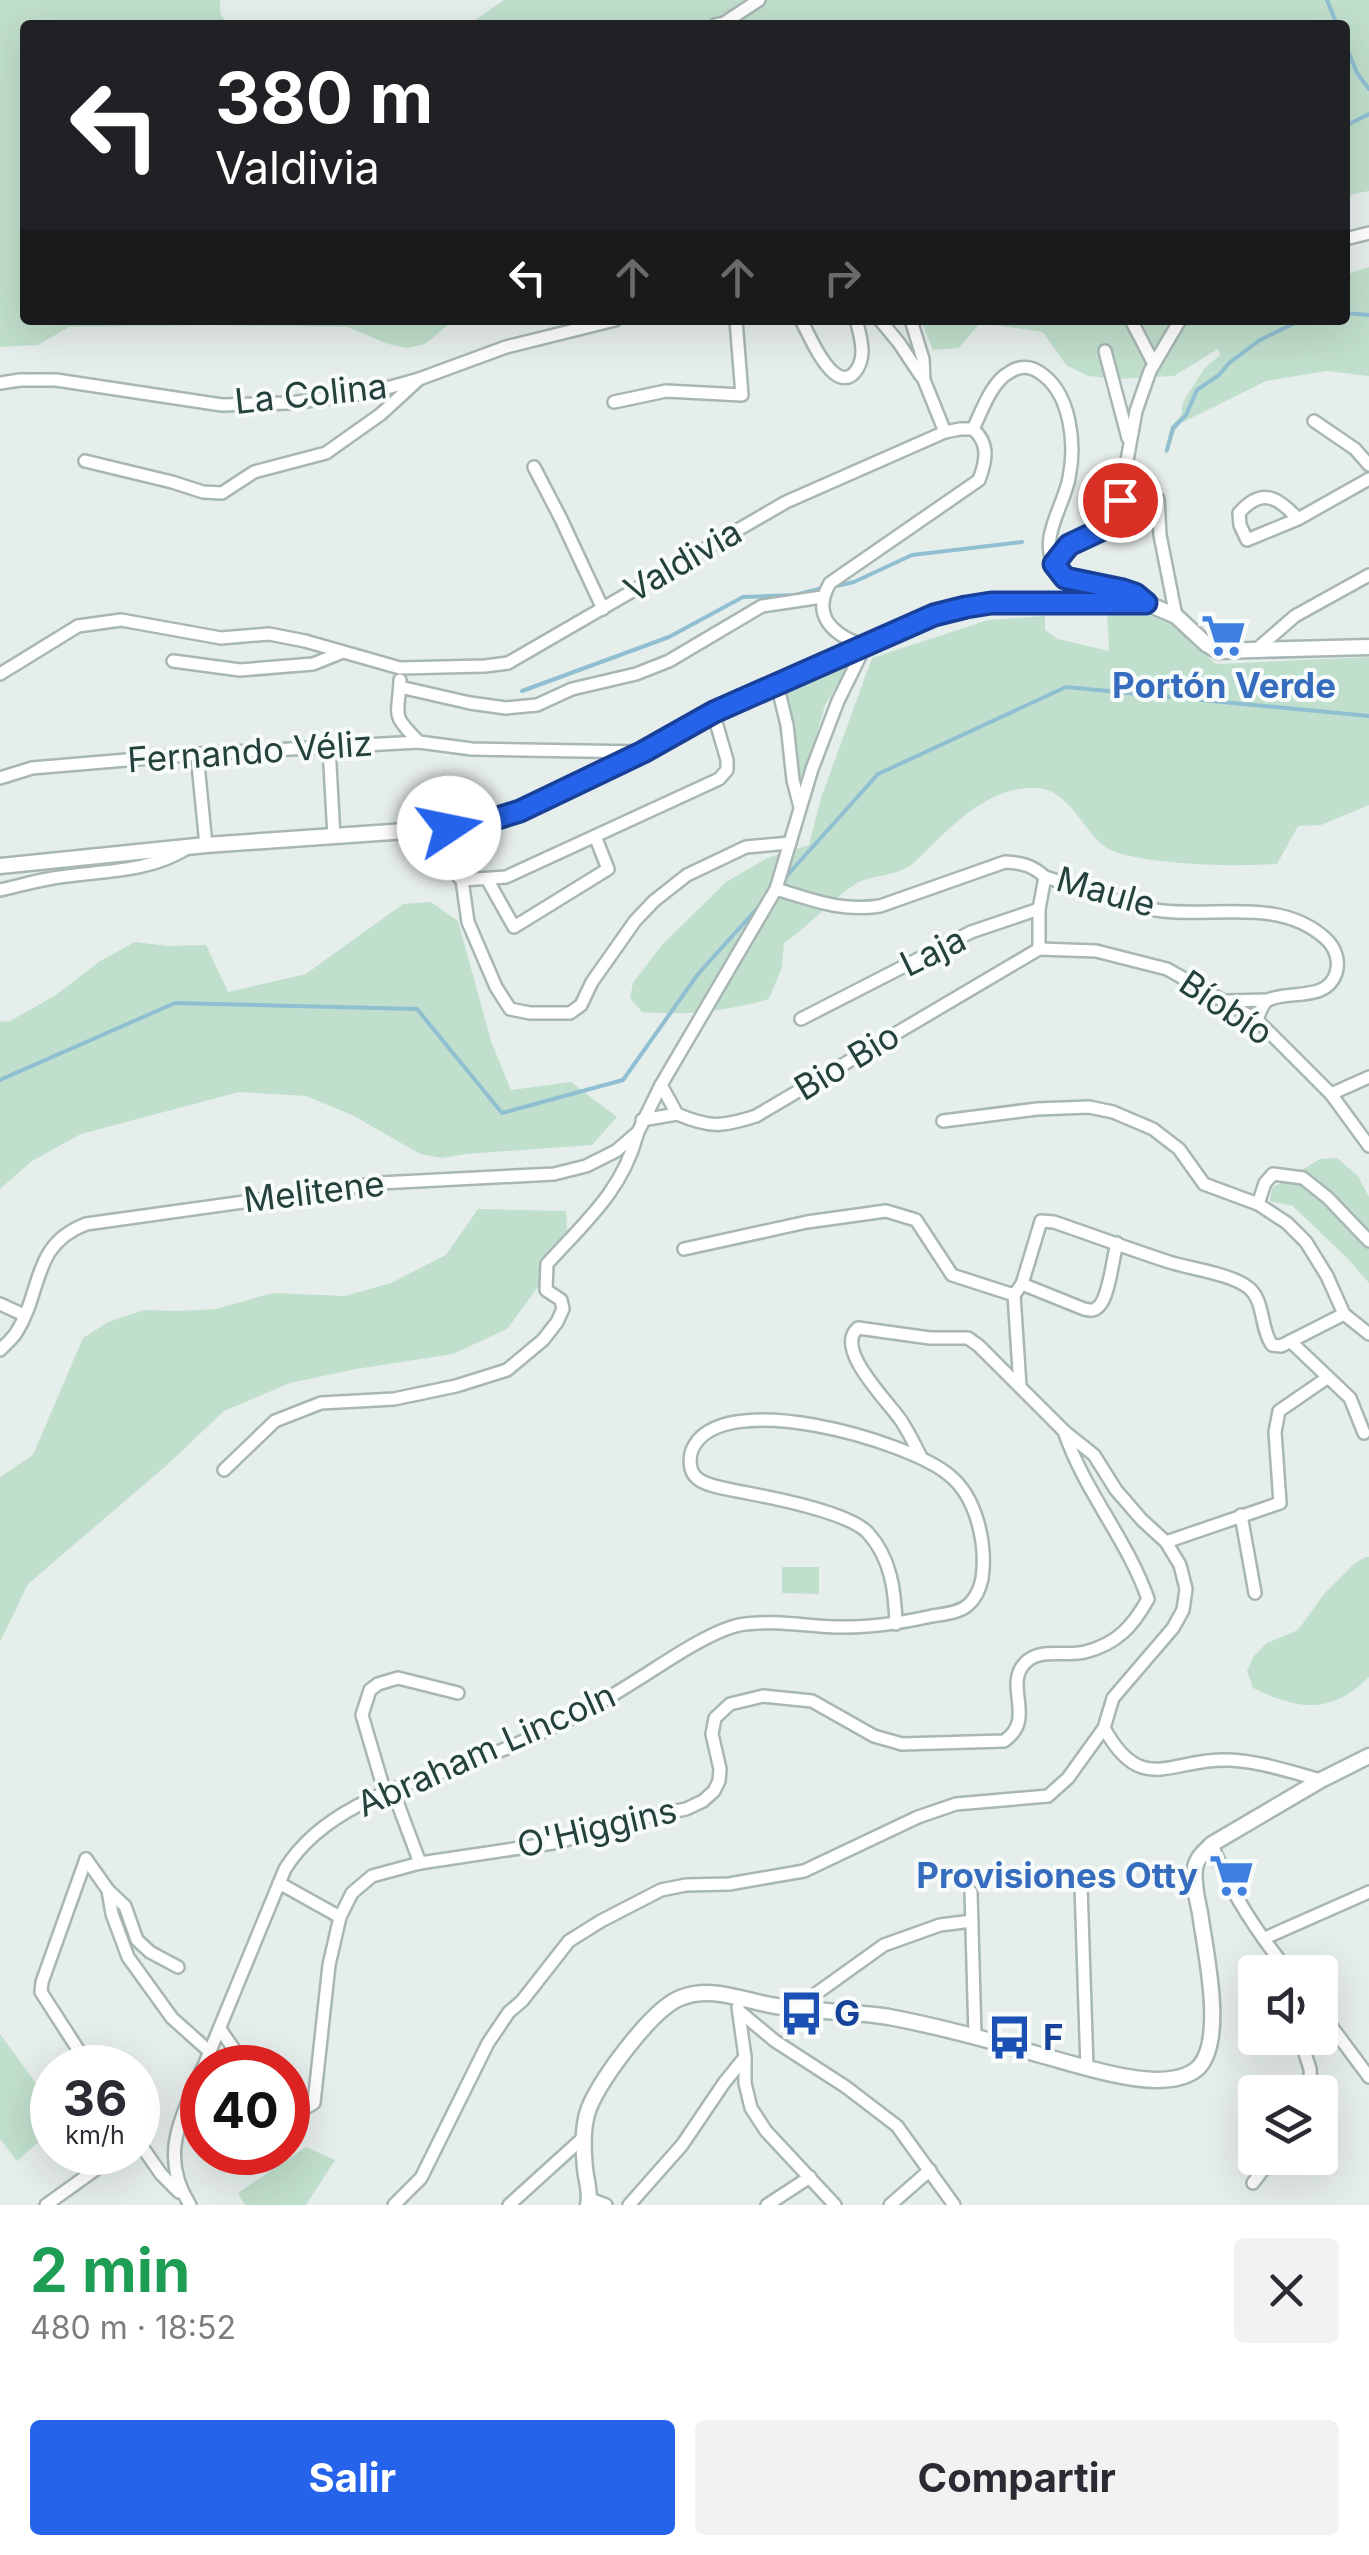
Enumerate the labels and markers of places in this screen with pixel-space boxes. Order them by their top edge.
pin [1078,458,1163,543]
supermarket icon: Portón Verde [1200,612,1248,660]
place label: Portón Verde [1112,664,1336,706]
supermarket icon: Provisiones Otty [1207,1852,1255,1900]
place label: Provisiones Otty [916,1854,1198,1896]
bus stop icon: G [777,1990,825,2038]
place label: G [834,1992,860,2034]
bus stop icon: F [986,2014,1034,2062]
place label: F [1043,2016,1064,2058]

